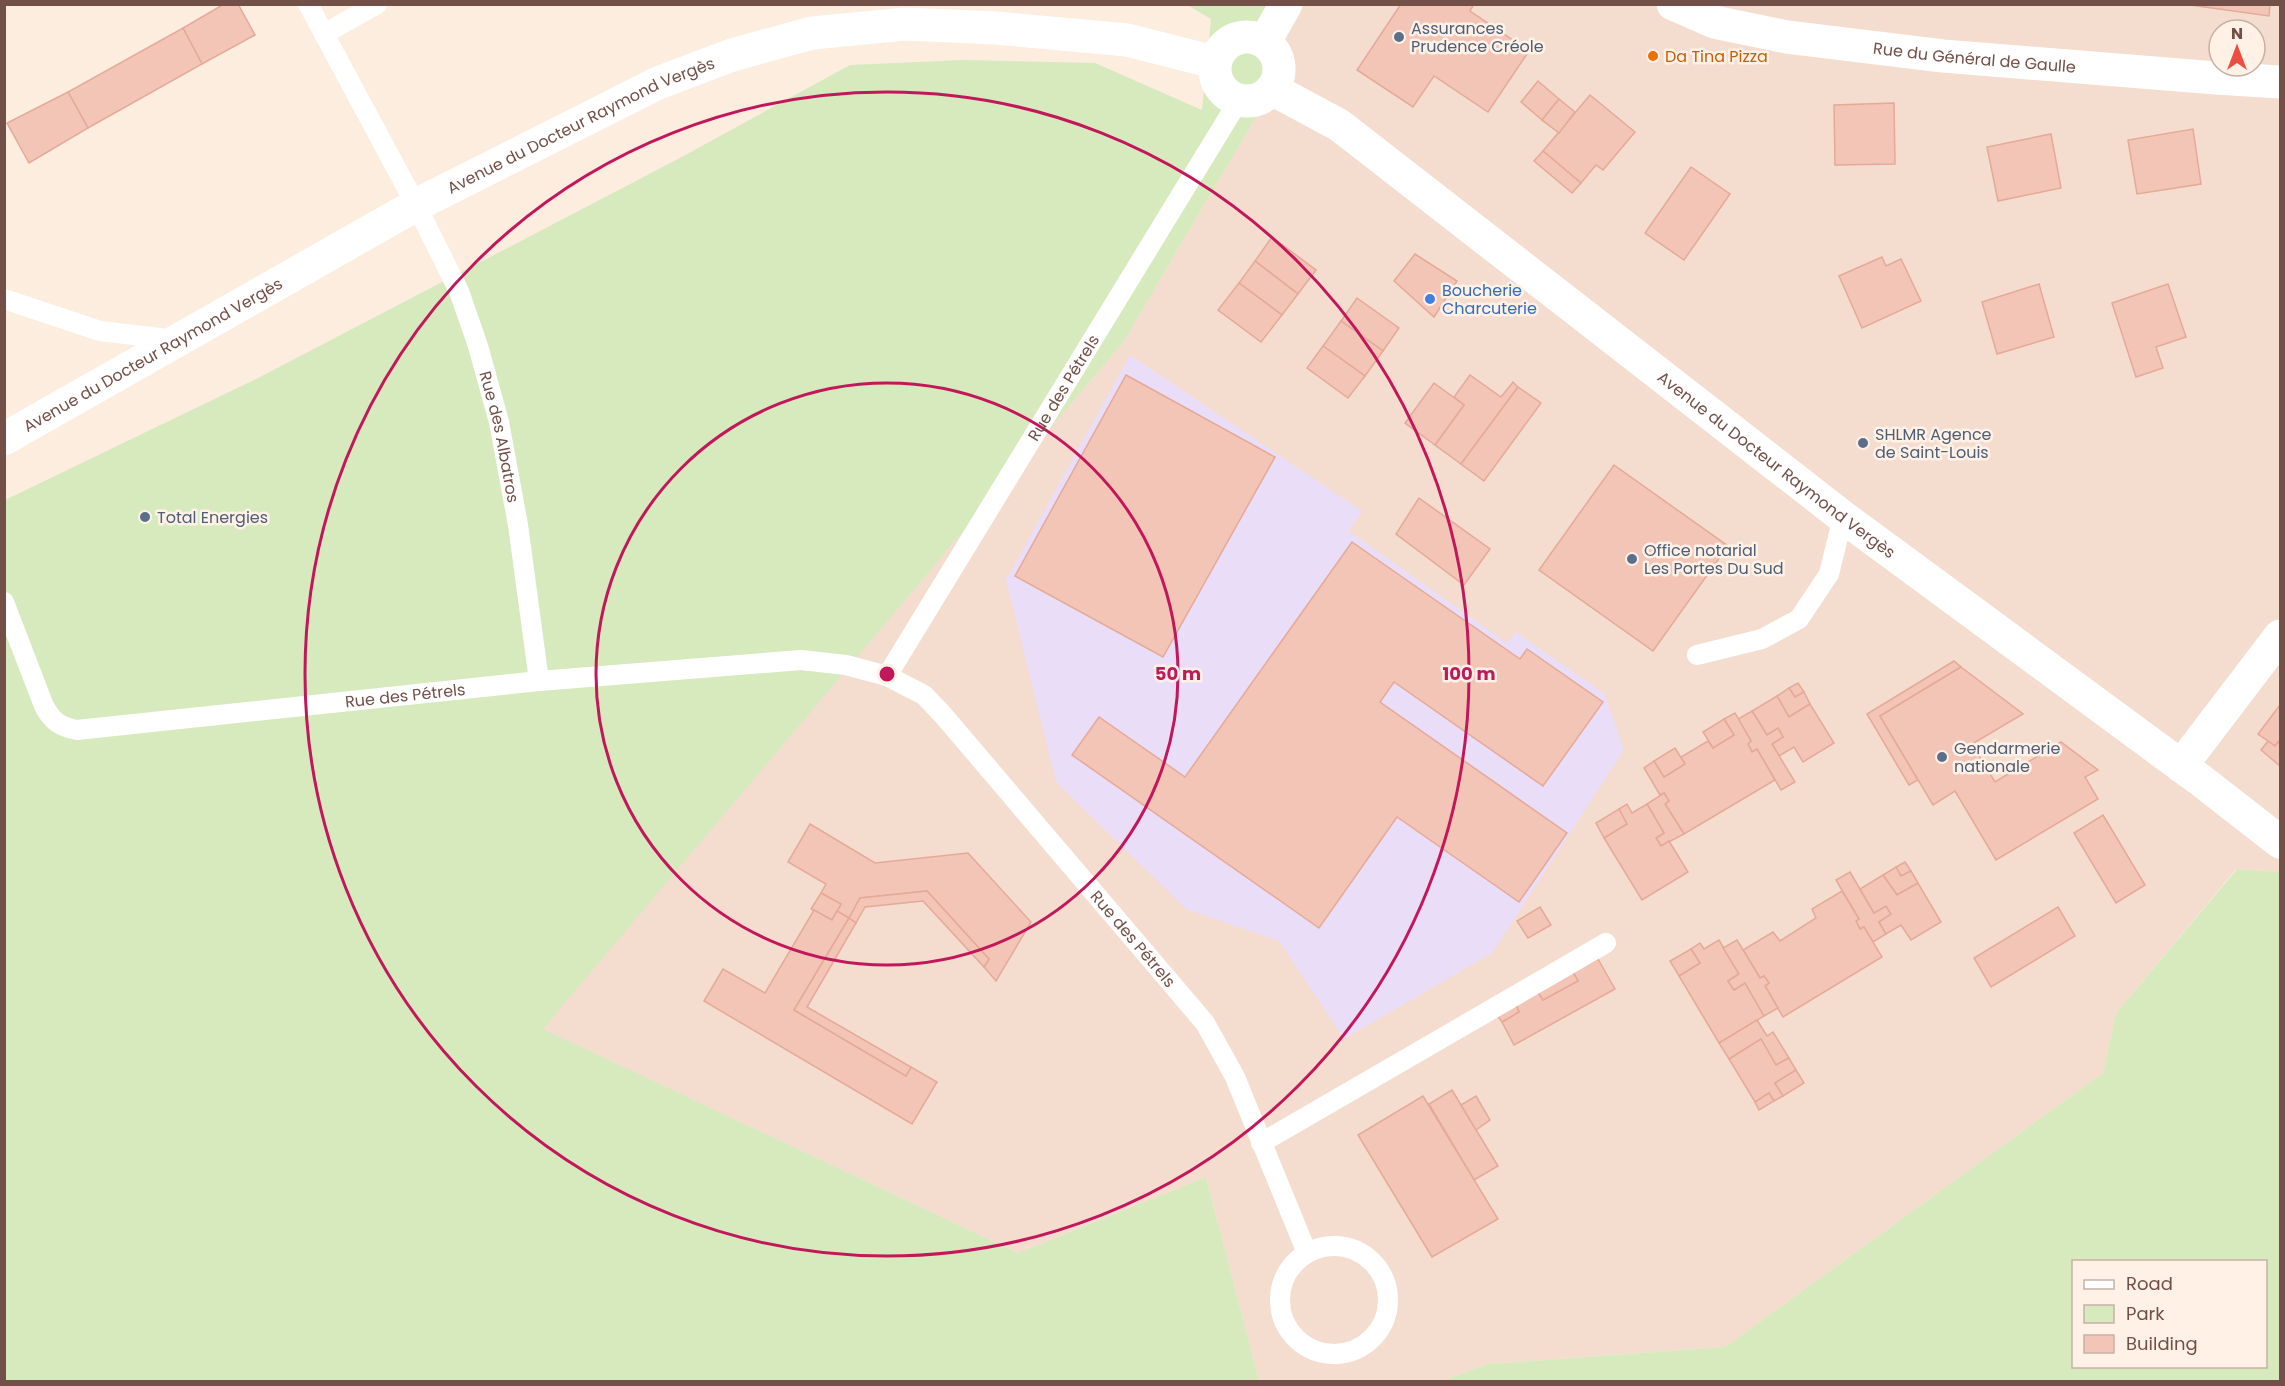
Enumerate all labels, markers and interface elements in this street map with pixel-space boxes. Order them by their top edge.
place label: Assurances Prudence Créole [1411,17,1544,58]
north arrow [2207,18,2267,78]
text: N [2231,22,2243,45]
marker: Assurances Prudence Créole [1392,30,1406,44]
street label: Rue du Général de Gaulle [1872,37,2077,79]
place label: Da Tina Pizza [1665,45,1768,68]
marker: Da Tina Pizza [1646,49,1660,63]
street label: Avenue du Docteur Raymond Vergès [443,52,718,200]
street label: Avenue du Docteur Raymond Vergès [19,272,287,438]
place label: Boucherie Charcuterie [1442,279,1537,320]
marker: Boucherie Charcuterie [1423,292,1437,306]
street label: Rue des Pétrels [1022,330,1105,445]
street label: Avenue du Docteur Raymond Vergès [1653,366,1900,564]
street label: Rue des Albatros [473,368,525,505]
place label: SHLMR Agence de Saint-Louis [1875,423,1992,464]
marker: SHLMR Agence de Saint-Louis [1856,436,1870,450]
place label: Total Energies [157,506,268,529]
marker: Total Energies [138,510,152,524]
place label: Office notarial Les Portes Du Sud [1644,539,1784,580]
marker: Office notarial Les Portes Du Sud [1625,552,1639,566]
text: 50 m [1155,661,1201,686]
text: 100 m [1442,661,1496,686]
centre of rings [877,664,897,684]
street label: Rue des Pétrels [344,678,466,714]
place label: Gendarmerie nationale [1954,737,2061,778]
marker: Gendarmerie nationale [1935,750,1949,764]
street label: Rue des Pétrels [1085,886,1181,992]
legend [2072,1260,2267,1368]
text: Road [2126,1271,2173,1296]
text: Park [2126,1301,2165,1326]
text: Building [2126,1331,2198,1356]

